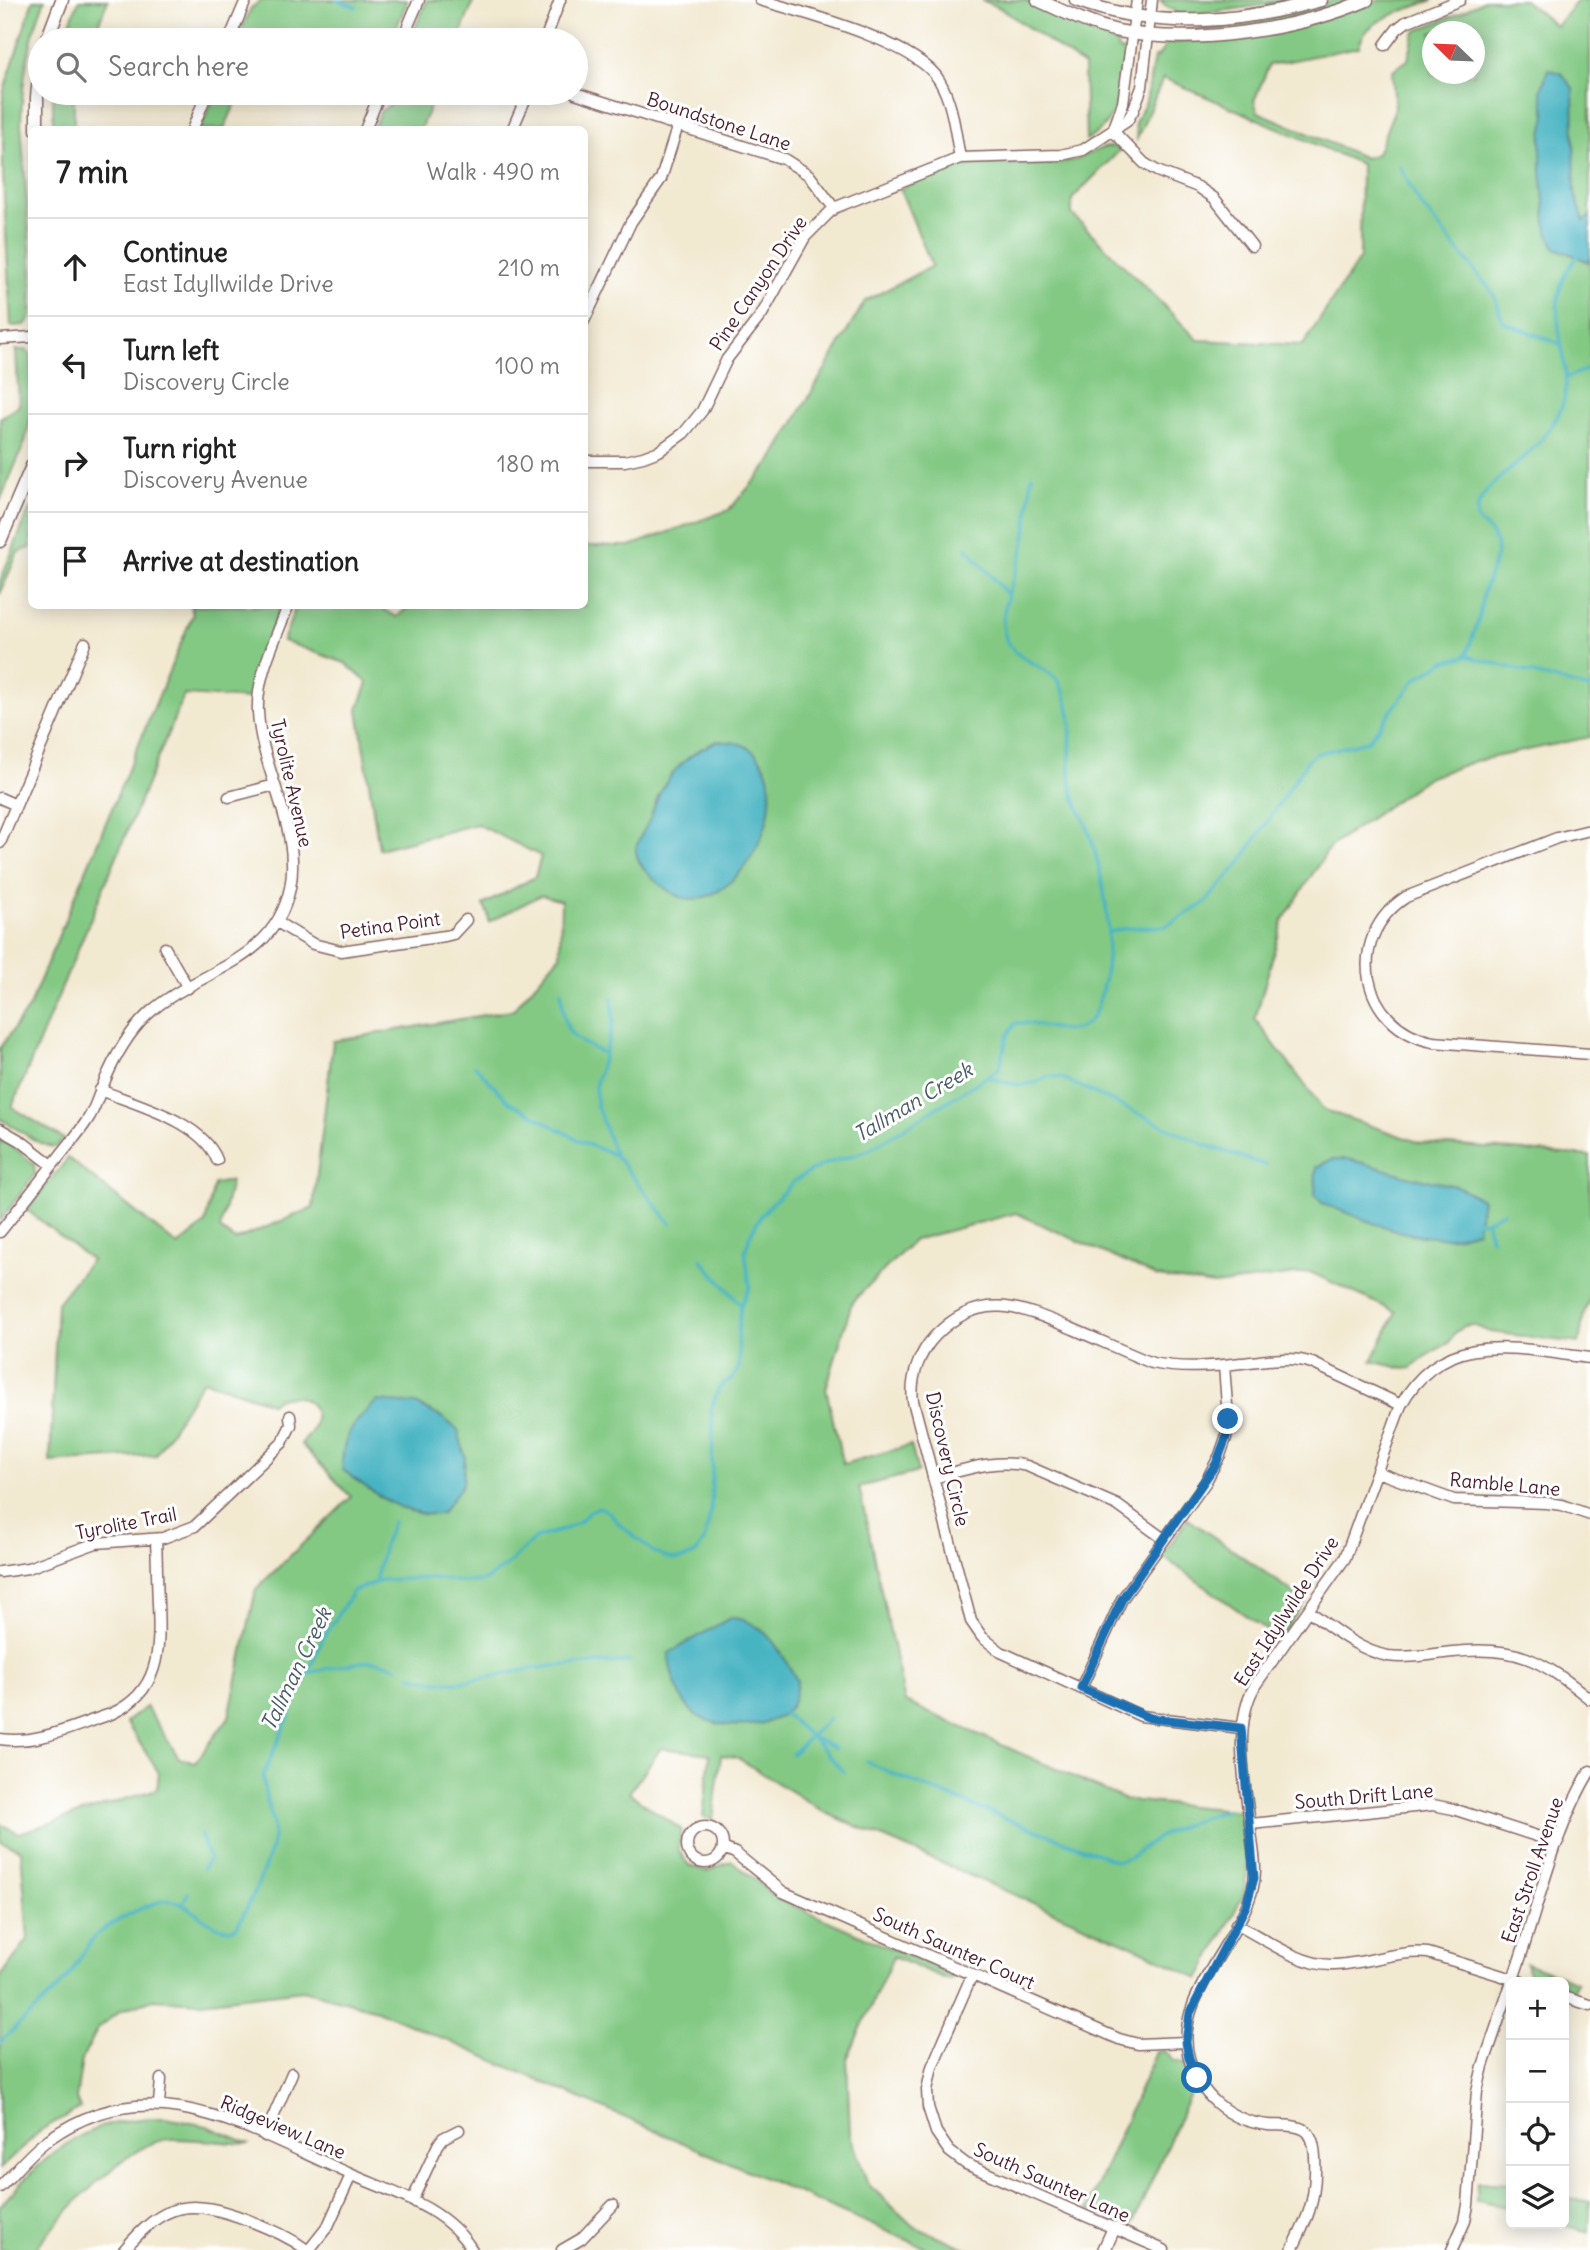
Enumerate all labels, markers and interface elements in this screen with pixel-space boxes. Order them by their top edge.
north arrow [1422,21,1485,84]
search box [28,28,588,105]
icon: search [52,48,90,86]
text: Search here [108,50,249,83]
street label: Boundstone Lane [644,86,794,156]
text: 7 min [56,153,128,191]
text: Walk · 490 m [426,157,560,186]
street label: Pine Canyon Drive [704,211,812,355]
text: Continue [123,236,228,269]
icon: ahead [56,248,94,286]
text: 210 m [497,253,560,282]
text: East Idyllwilde Drive [123,269,334,298]
text: Turn left [123,334,219,367]
icon: left [56,346,94,384]
text: 100 m [495,351,560,380]
text: Discovery Circle [123,367,290,396]
text: Turn right [123,432,236,465]
icon: right [56,444,94,482]
text: 180 m [497,449,560,478]
text: Discovery Avenue [123,465,308,494]
icon: arrive [56,542,94,580]
text: Arrive at destination [123,545,359,578]
street label: Tyrolite Avenue [266,717,318,849]
street label: Petina Point [338,906,442,944]
water label: Tallman Creek [849,1055,978,1148]
street label: Discovery Circle [921,1389,975,1529]
route end [1212,1403,1243,1434]
street label: Ramble Lane [1449,1467,1561,1501]
street label: Tyrolite Trail [73,1501,179,1545]
street label: East Idyllwilde Drive [1229,1532,1343,1690]
water label: Tallman Creek [255,1602,338,1735]
street label: South Drift Lane [1294,1778,1434,1814]
street label: East Stroll Avenue [1496,1794,1568,1946]
street label: South Saunter Court [869,1902,1039,1994]
map controls [1506,1977,1569,2229]
button: + [1506,1977,1569,2040]
button: − [1506,2040,1569,2103]
route start [1181,2062,1212,2093]
street label: Ridgeview Lane [217,2090,349,2164]
button: locate [1506,2103,1569,2166]
street label: South Saunter Lane [970,2137,1134,2227]
button: layers [1506,2166,1569,2229]

